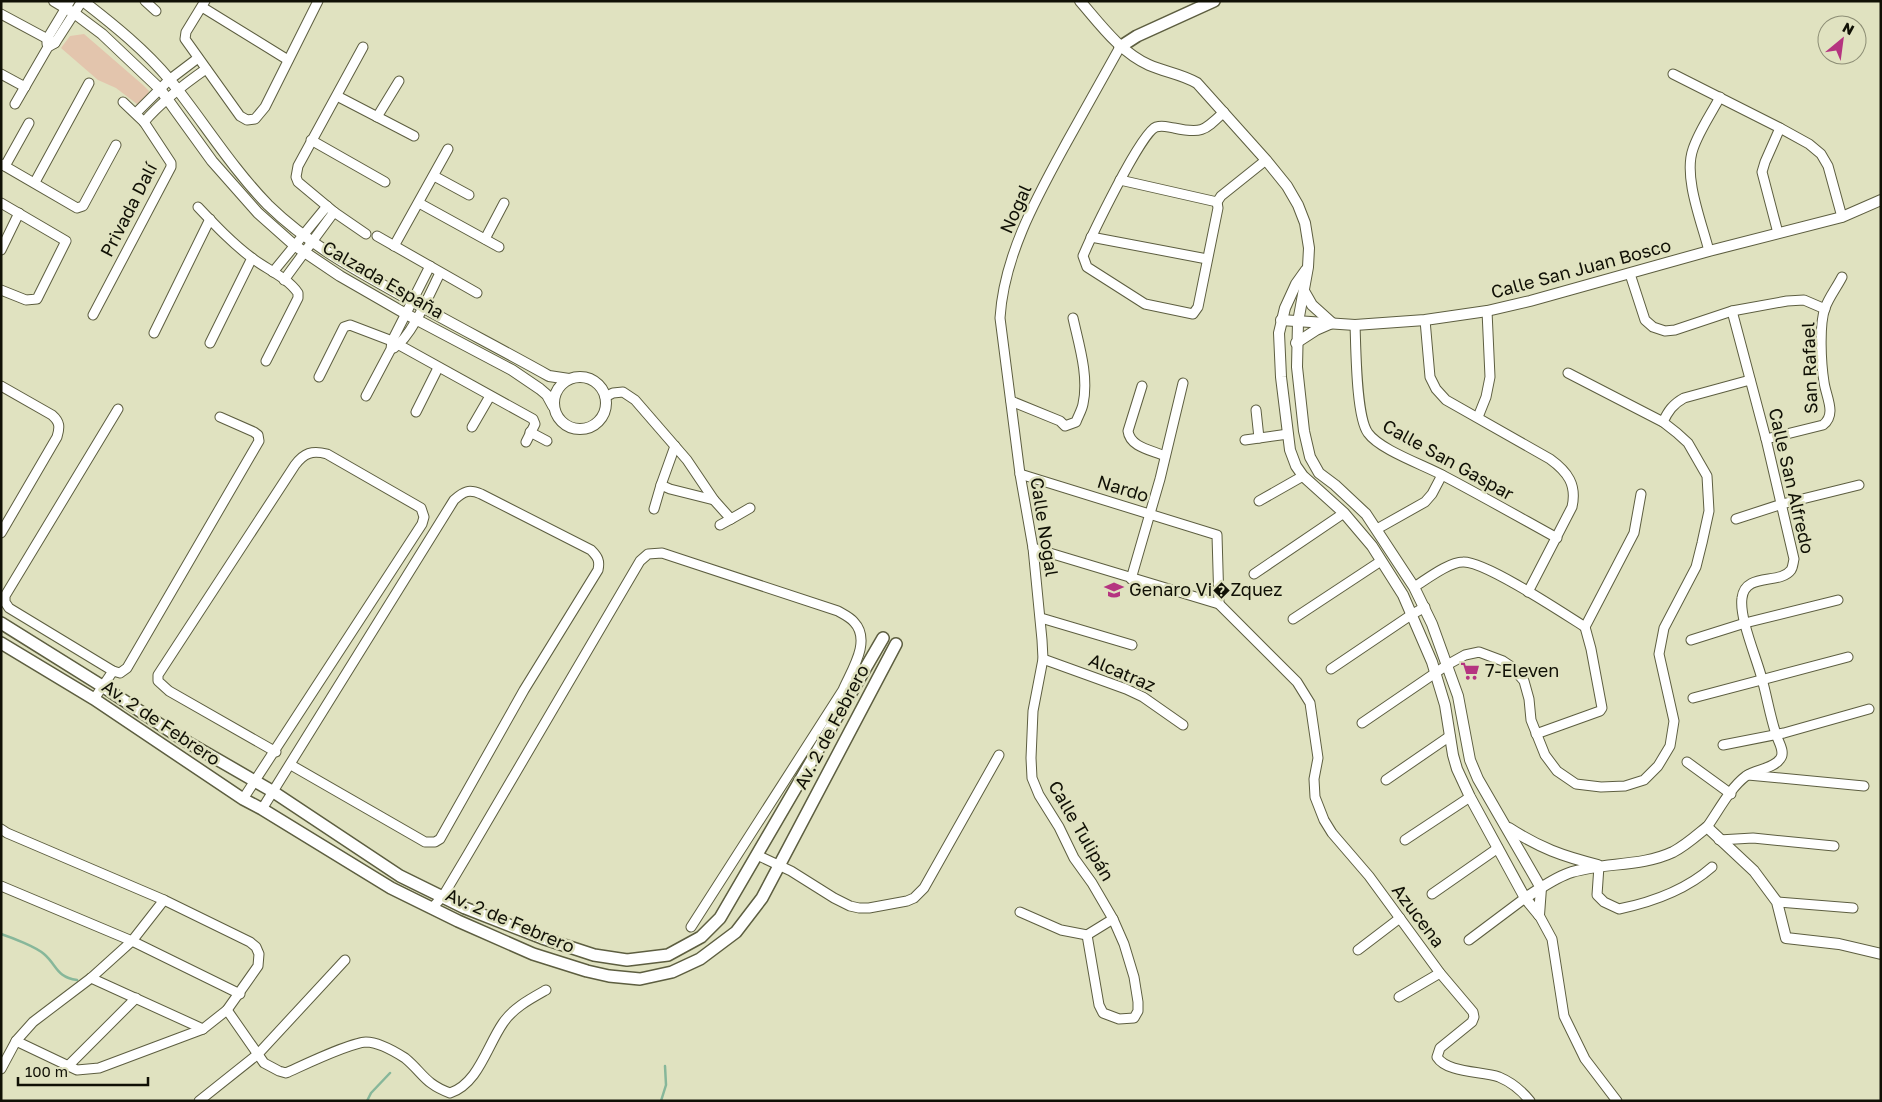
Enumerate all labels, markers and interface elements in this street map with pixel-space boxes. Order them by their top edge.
north arrow [1817,15,1867,65]
text: N [1840,18,1857,38]
street label: Privada Dalí [95,158,162,260]
street label: Nogal [995,180,1036,237]
street label: Calle San Juan Bosco [1488,233,1673,303]
street label: Calzada España [319,235,448,323]
street label: San Rafael [1796,321,1822,414]
street label: Calle San Alfredo [1765,406,1819,556]
street label: Calle San Gaspar [1379,414,1518,504]
street label: Nardo [1095,470,1152,506]
street label: Calle Nogal [1026,476,1064,578]
place label: Genaro Vi�Zquez [1129,578,1282,600]
school or university icon: Genaro Vi�Zquez [1103,579,1125,601]
street label: Alcatraz [1086,648,1159,696]
place label: 7-Eleven [1485,659,1559,681]
supermarket icon: 7-Eleven [1459,660,1481,682]
street label: Av. 2 de Febrero [789,661,873,793]
street label: Av. 2 de Febrero [98,675,225,770]
street label: Calle Tulipán [1044,776,1119,885]
street label: Azucena [1388,879,1450,951]
street label: Av. 2 de Febrero [443,883,578,957]
scale bar [18,1054,148,1086]
text: 100 m [25,1062,68,1080]

